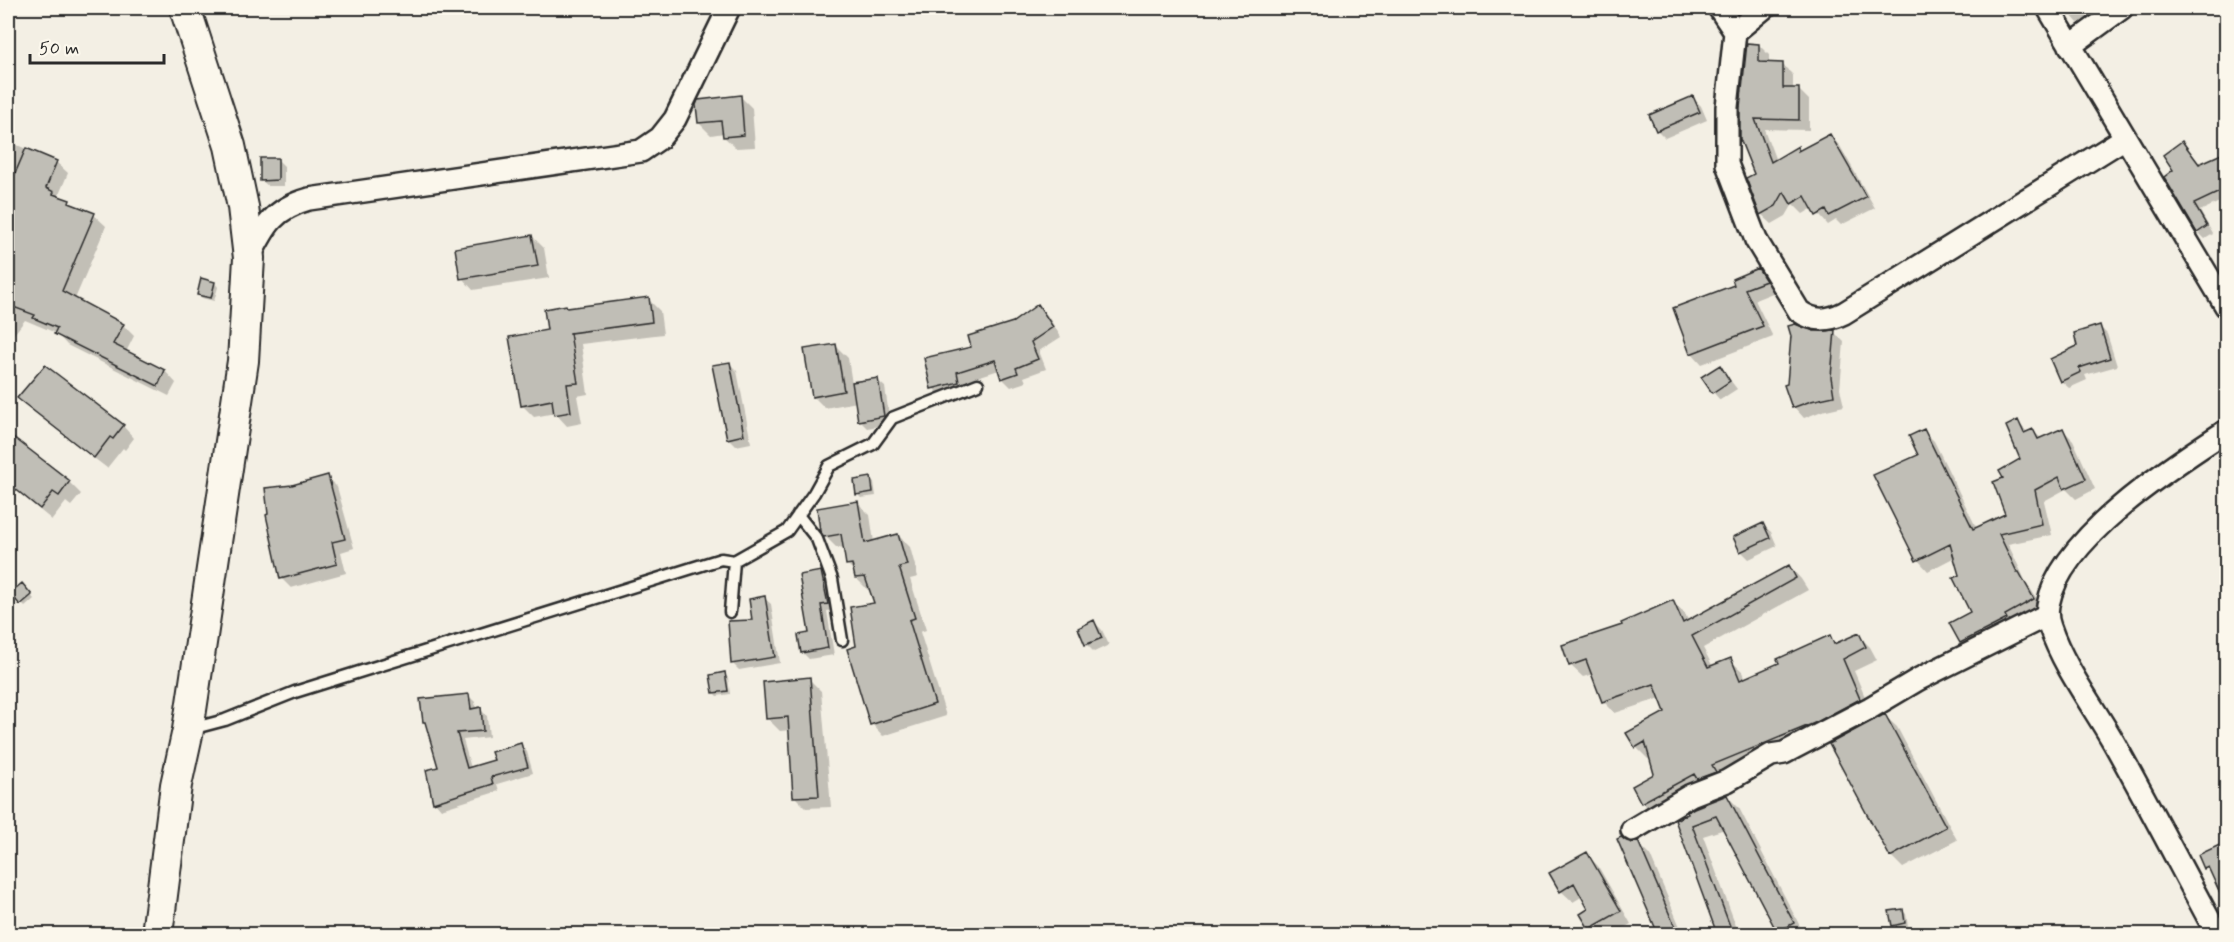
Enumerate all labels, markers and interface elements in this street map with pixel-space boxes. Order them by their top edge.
scale bar [30,27,164,65]
text: 50 m [39,37,79,61]

